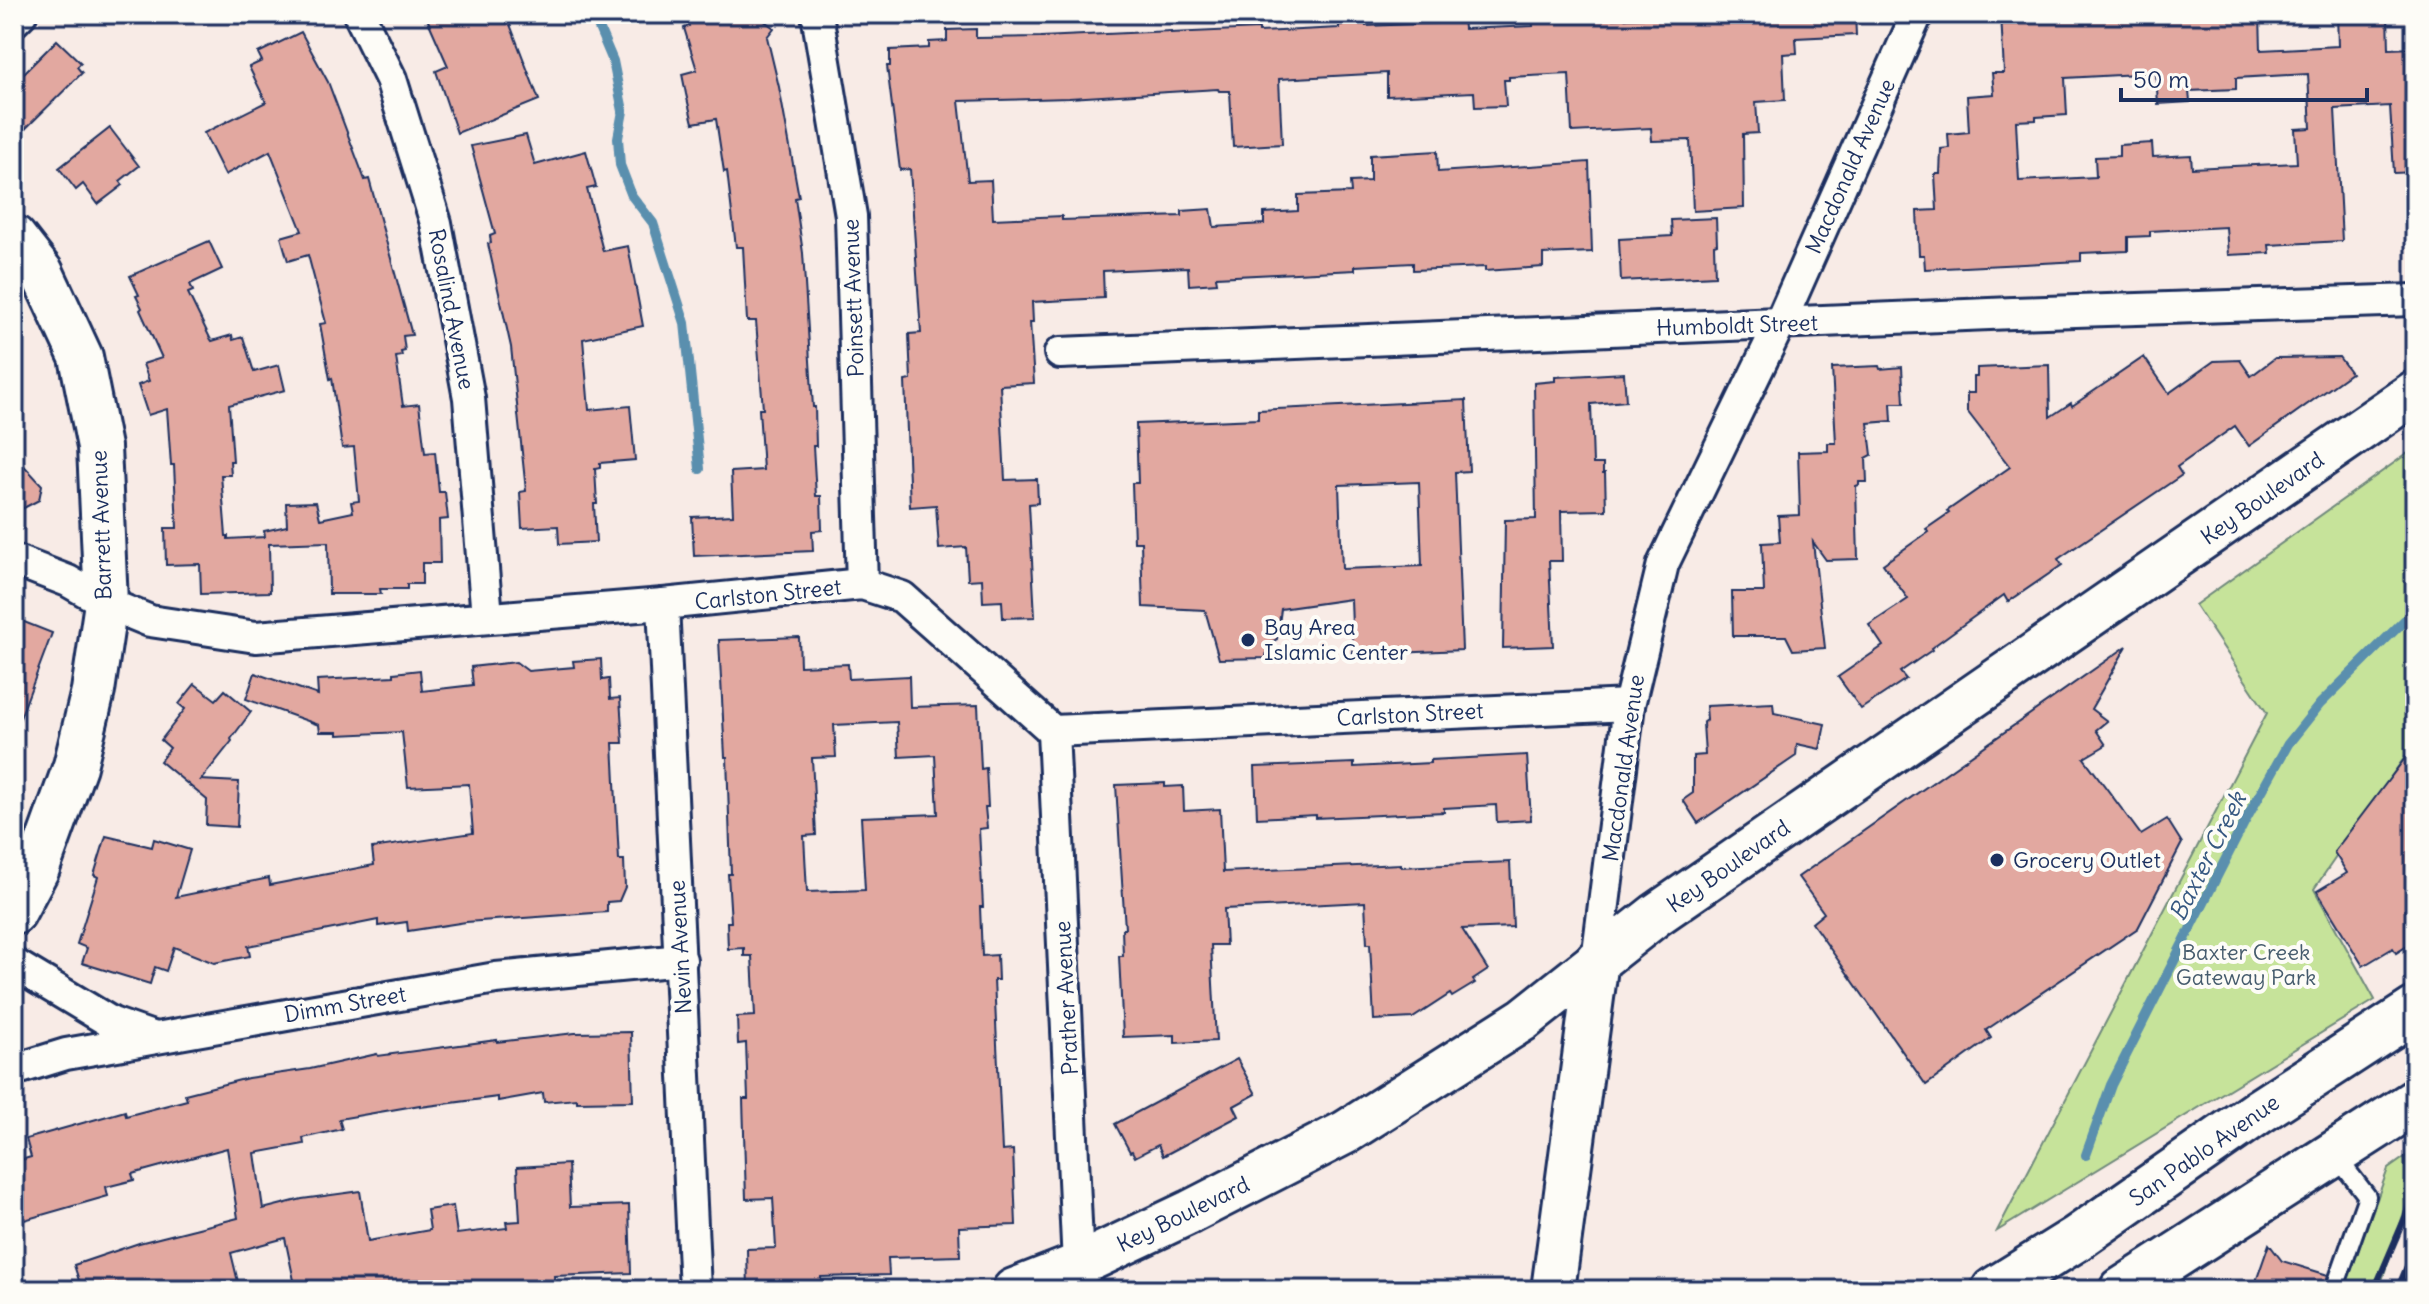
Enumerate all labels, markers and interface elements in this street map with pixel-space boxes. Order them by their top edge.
scale bar [2121,52,2367,102]
text: 50 m [2133,64,2189,94]
street label: Macdonald Avenue [1799,74,1901,258]
street label: Poinsett Avenue [836,218,870,378]
street label: Rosalind Avenue [423,226,481,392]
street label: Humboldt Street [1656,308,1818,342]
street label: Key Boulevard [2195,445,2329,551]
street label: Barrett Avenue [84,450,118,600]
street label: Carlston Street [693,572,843,616]
place label: Bay Area Islamic Center [1264,613,1408,666]
marker: Bay Area Islamic Center [1239,631,1257,649]
street label: Macdonald Avenue [1596,673,1650,863]
street label: Carlston Street [1336,696,1484,732]
water label: Baxter Creek [2162,785,2253,925]
street label: Key Boulevard [1661,813,1795,919]
place label: Grocery Outlet [2013,846,2161,874]
marker: Grocery Outlet [1988,851,2006,869]
street label: Nevin Avenue [663,879,697,1015]
street label: Prather Avenue [1048,920,1084,1076]
park label: Baxter Creek Gateway Park [2176,938,2316,991]
street label: Dimm Street [282,980,408,1028]
street label: San Pablo Avenue [2124,1088,2284,1212]
street label: Key Boulevard [1112,1170,1254,1258]

